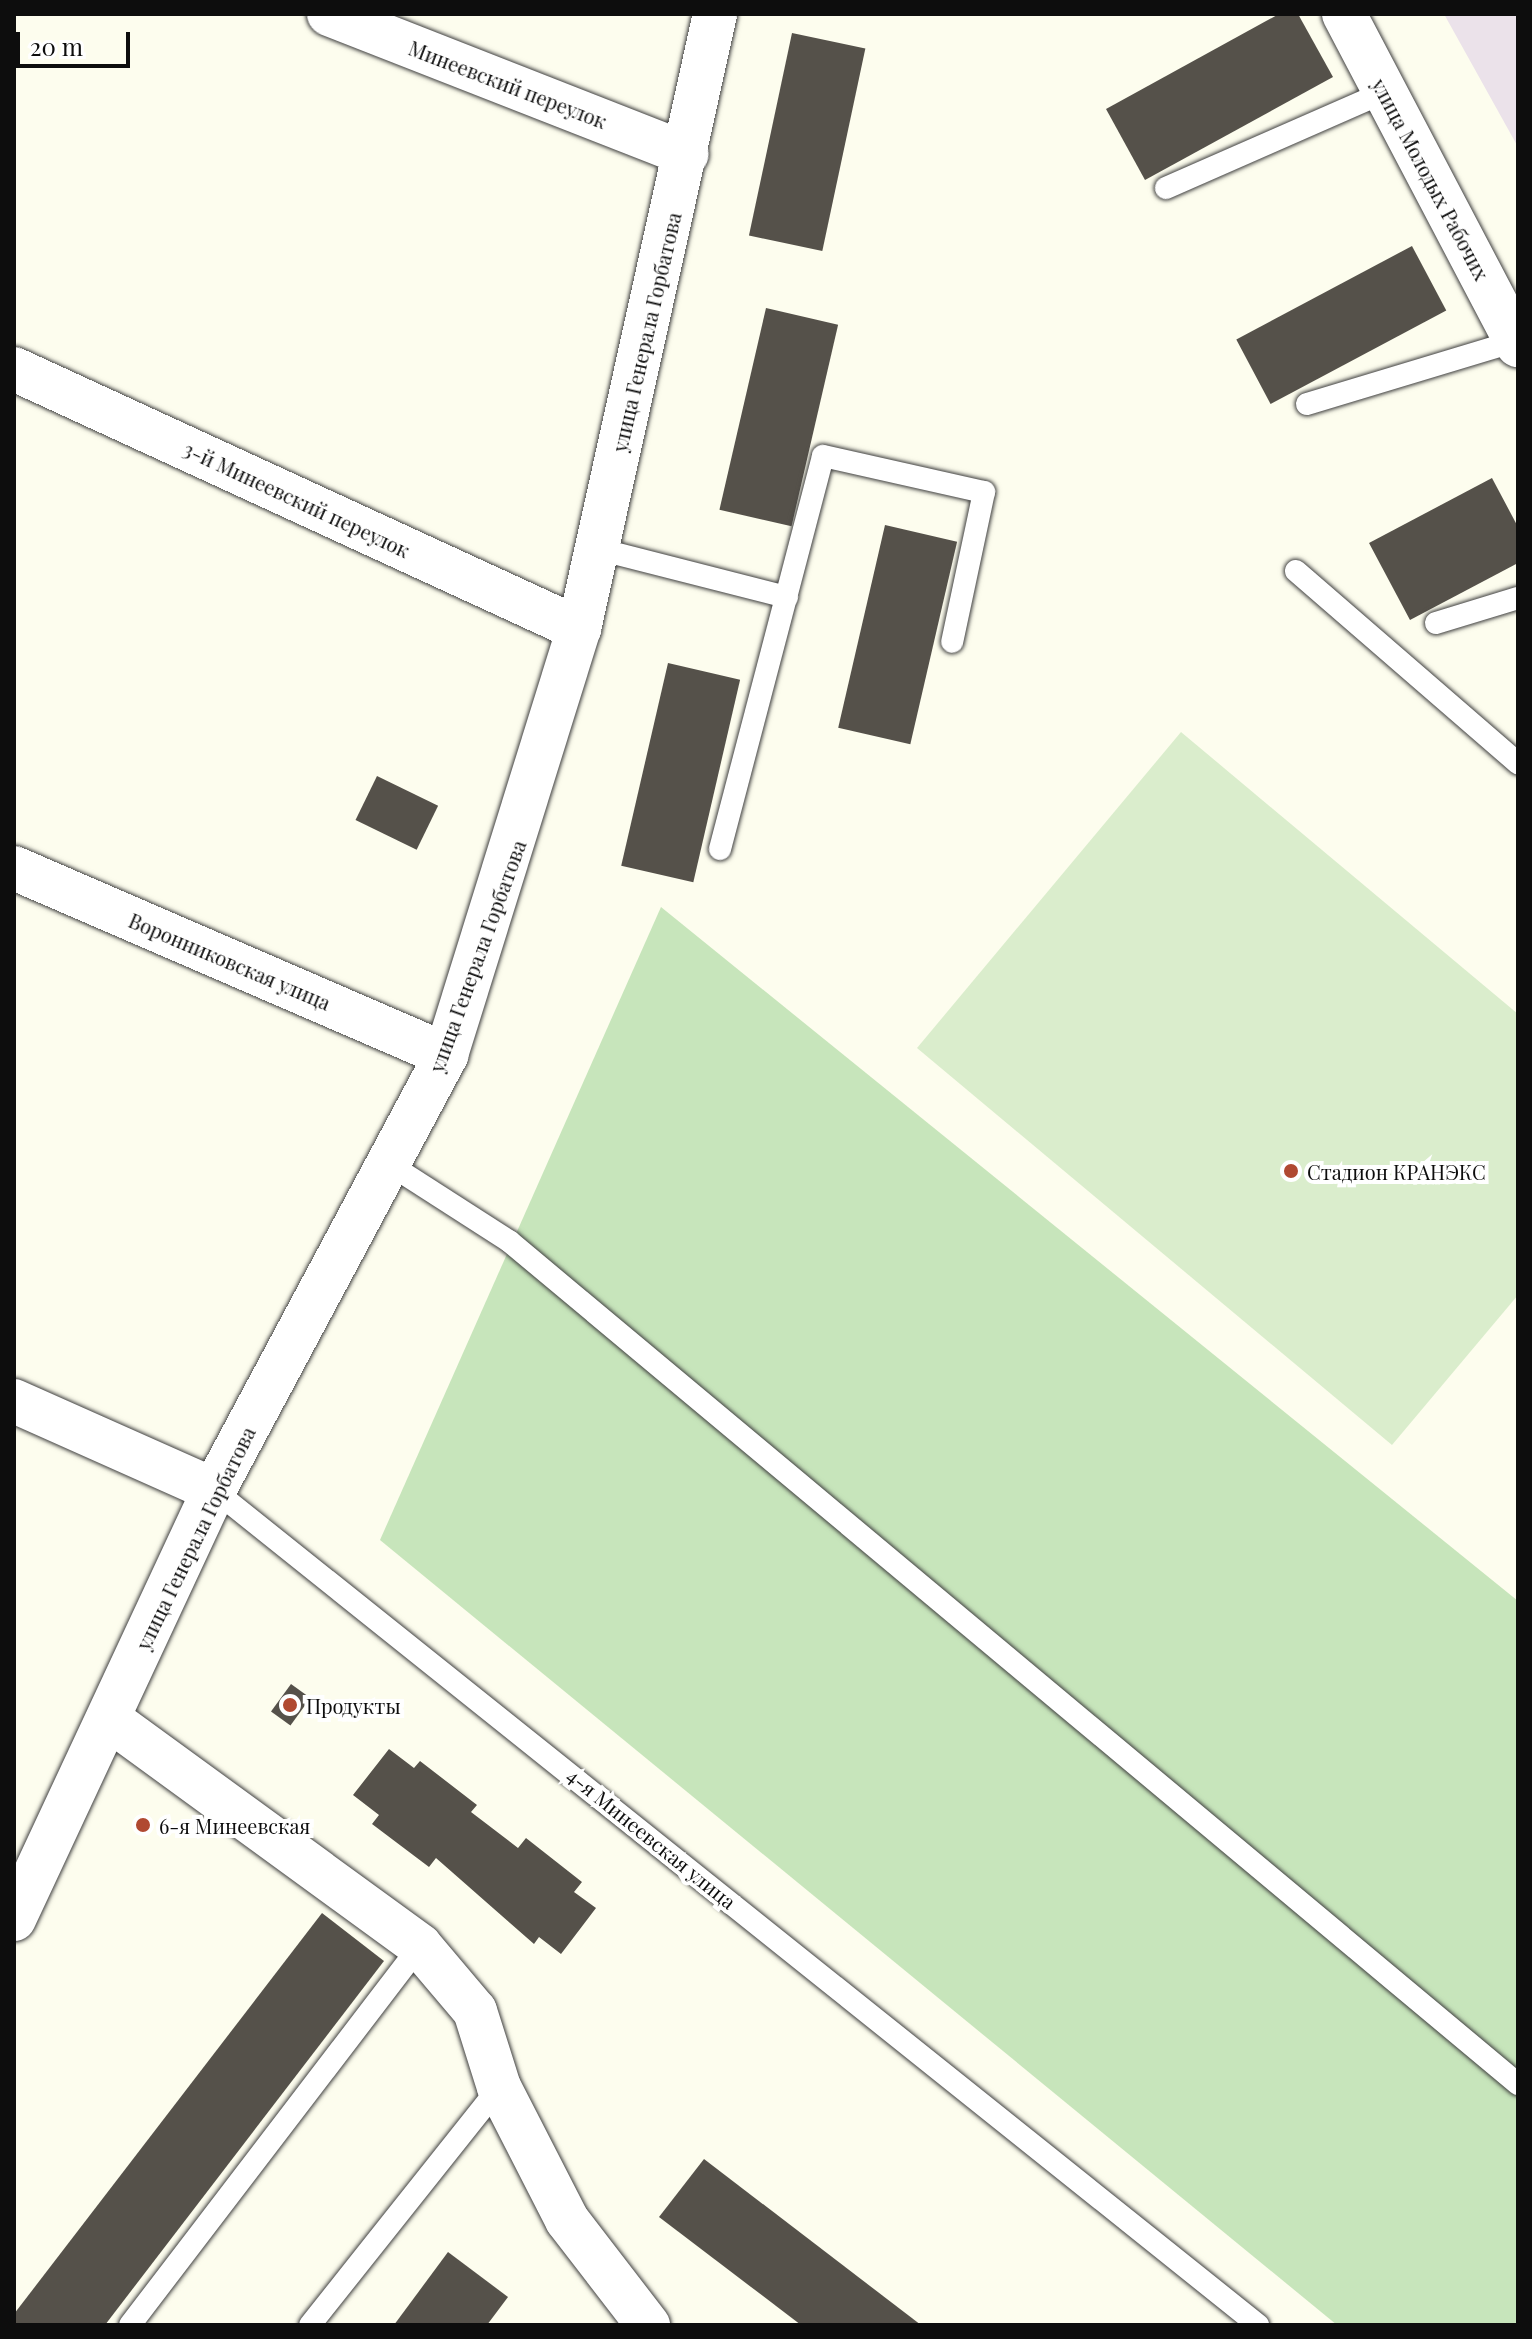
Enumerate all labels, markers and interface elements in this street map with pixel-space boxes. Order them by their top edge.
scale bar [20,16,134,66]
text: 20 m [30,30,83,62]
street label: Минеевский переулок [406,35,610,133]
street label: улица Молодых Рабочих [1368,74,1494,284]
street label: улица Генерала Горбатова [607,210,685,454]
street label: 3-й Минеевский переулок [180,436,414,562]
street label: улица Генерала Горбатова [424,837,530,1075]
street label: Воронниковская улица [126,908,334,1014]
place label: Стадион КРАНЭКС [1307,1159,1486,1183]
marker: Стадион КРАНЭКС [1282,1162,1300,1180]
street label: улица Генерала Горбатова [130,1423,260,1653]
place label: Продукты [306,1693,401,1717]
marker: Продукты [281,1696,299,1714]
street label: 4-я Минеевская улица [563,1763,741,1913]
place label: 6-я Минеевская [159,1813,310,1837]
marker: 6-я Минеевская [134,1816,152,1834]

